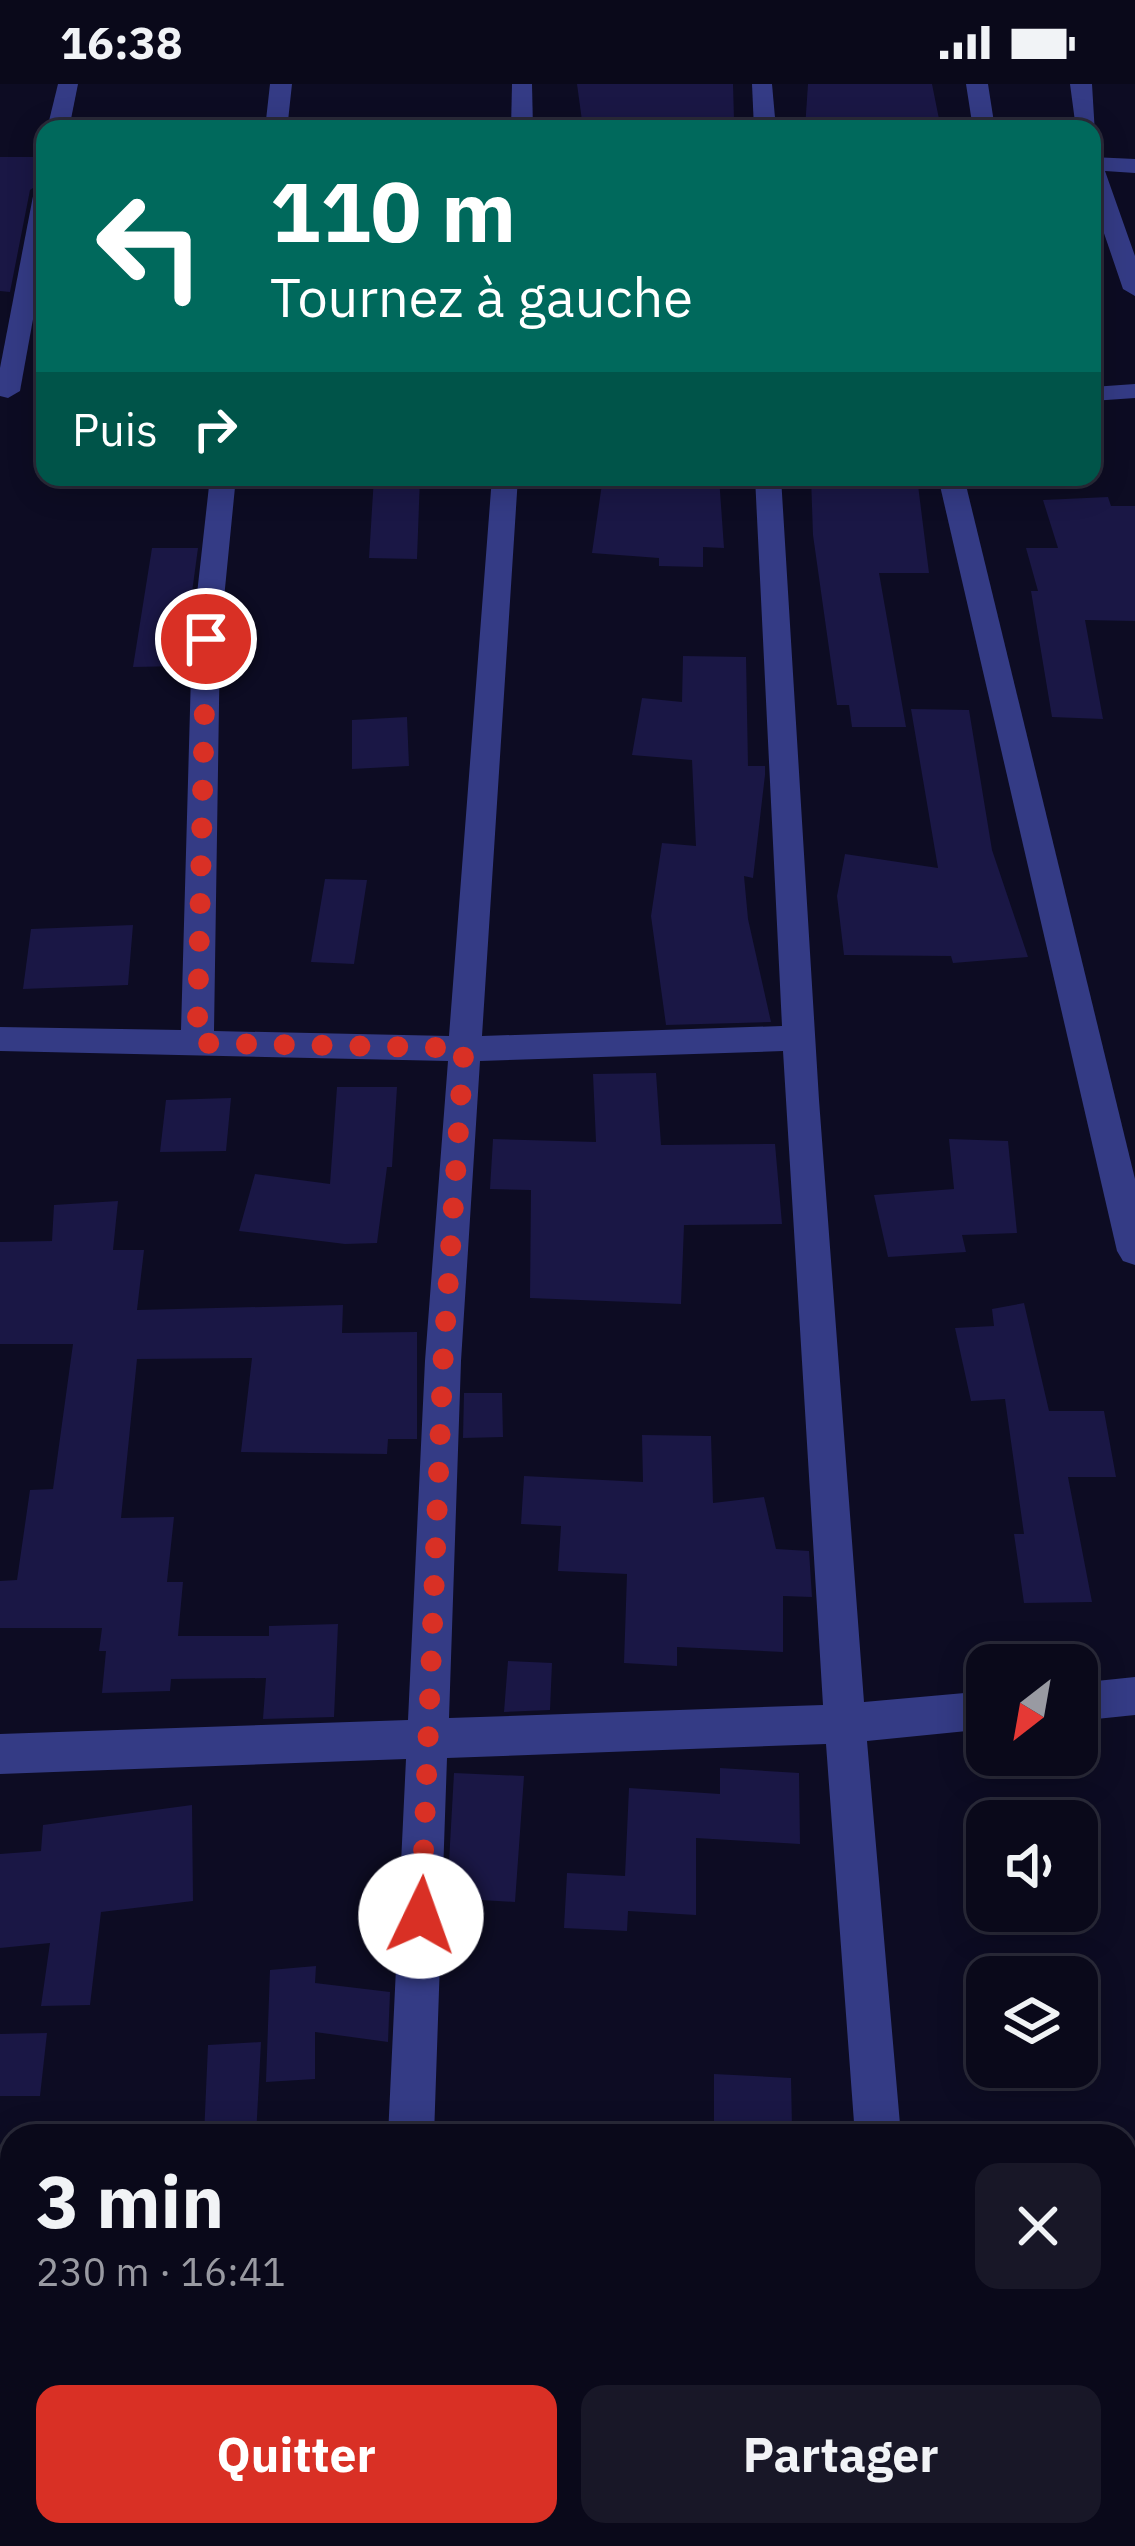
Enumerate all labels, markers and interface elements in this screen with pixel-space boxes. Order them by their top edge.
text: 16:38 [60,13,183,71]
text: 110 m [270,156,516,265]
icon: left [72,168,228,324]
text: Tournez à gauche [270,262,693,332]
icon: right [182,396,248,462]
text: Puis [72,400,158,458]
pin [155,588,257,690]
icon: arrive [173,606,239,672]
north arrow [966,1644,1098,1776]
map controls [966,1644,1098,2088]
button: sound [966,1800,1098,1932]
position arrow [358,1853,484,1979]
button: layers [966,1956,1098,2088]
text: 3 min [36,2154,224,2248]
button: close [975,2163,1101,2289]
text: 230 m · 16:41 [36,2246,286,2297]
button: Quitter [36,2385,557,2523]
button: Partager [581,2385,1101,2523]

